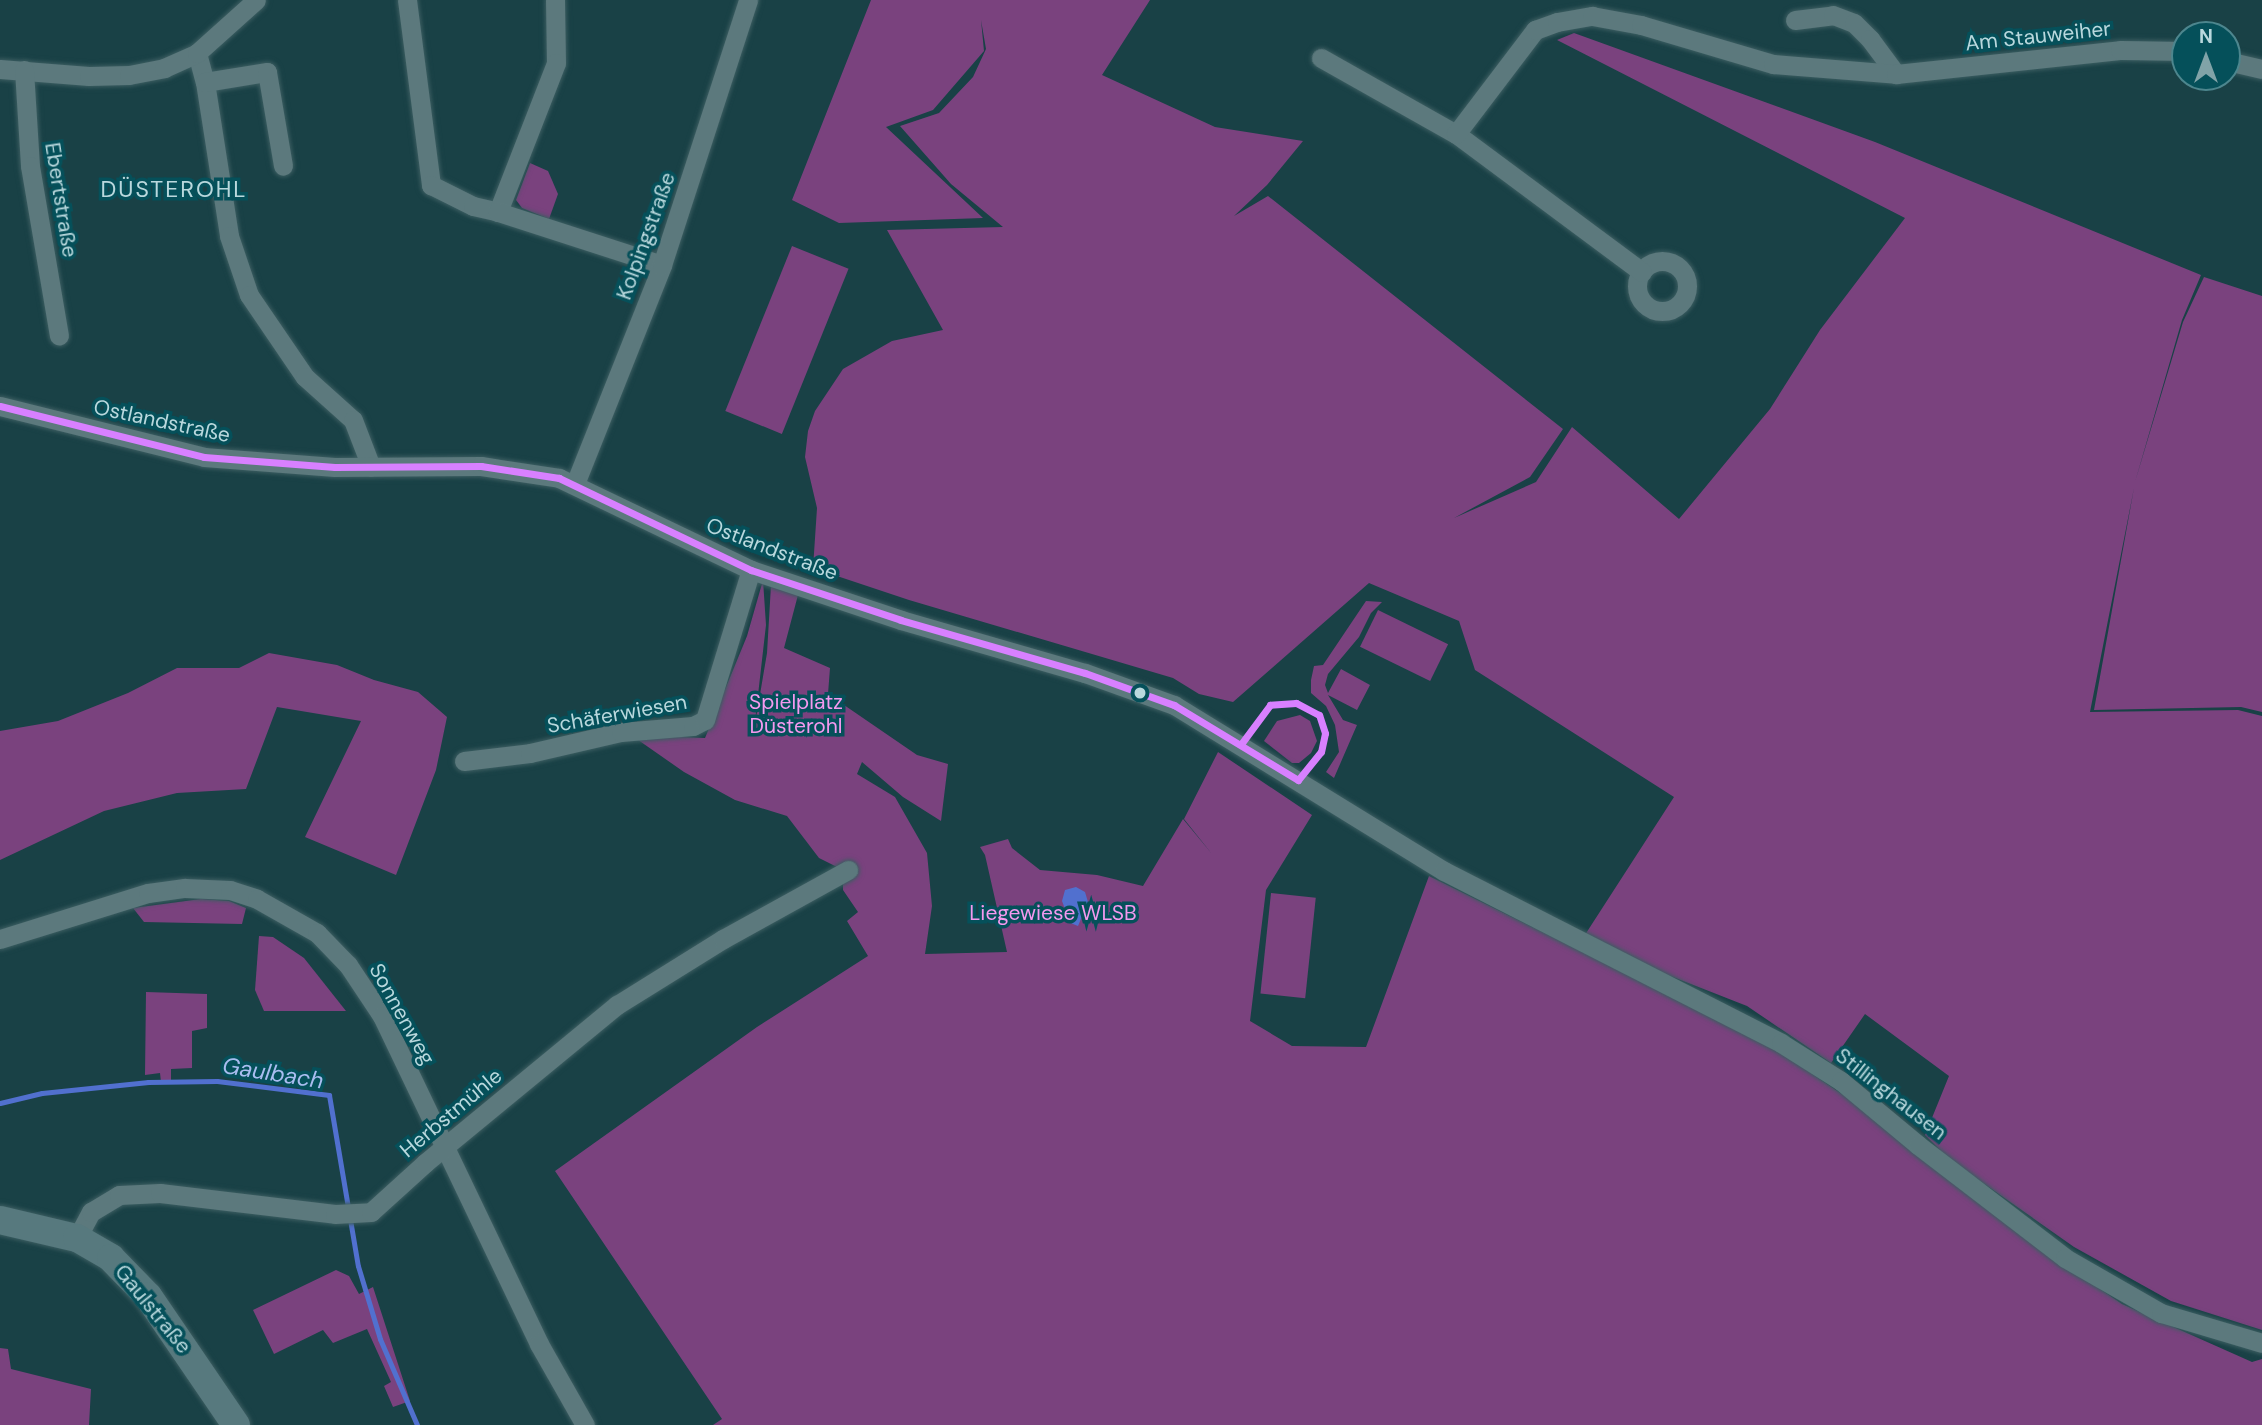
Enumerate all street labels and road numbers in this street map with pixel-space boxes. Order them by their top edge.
street label: Am Stauweiher [1964,16,2112,56]
street label: Ebertstraße [39,141,83,259]
street label: Kolpingstraße [611,169,681,303]
street label: Ostlandstraße [91,394,233,448]
street label: Ostlandstraße [703,512,841,586]
street label: Schäferwiesen [545,689,689,739]
street label: Sonnenweg [364,959,440,1069]
street label: Stillinghausen [1831,1043,1951,1145]
street label: Herbstmühle [395,1063,507,1163]
street label: Gaulstraße [110,1259,196,1359]

